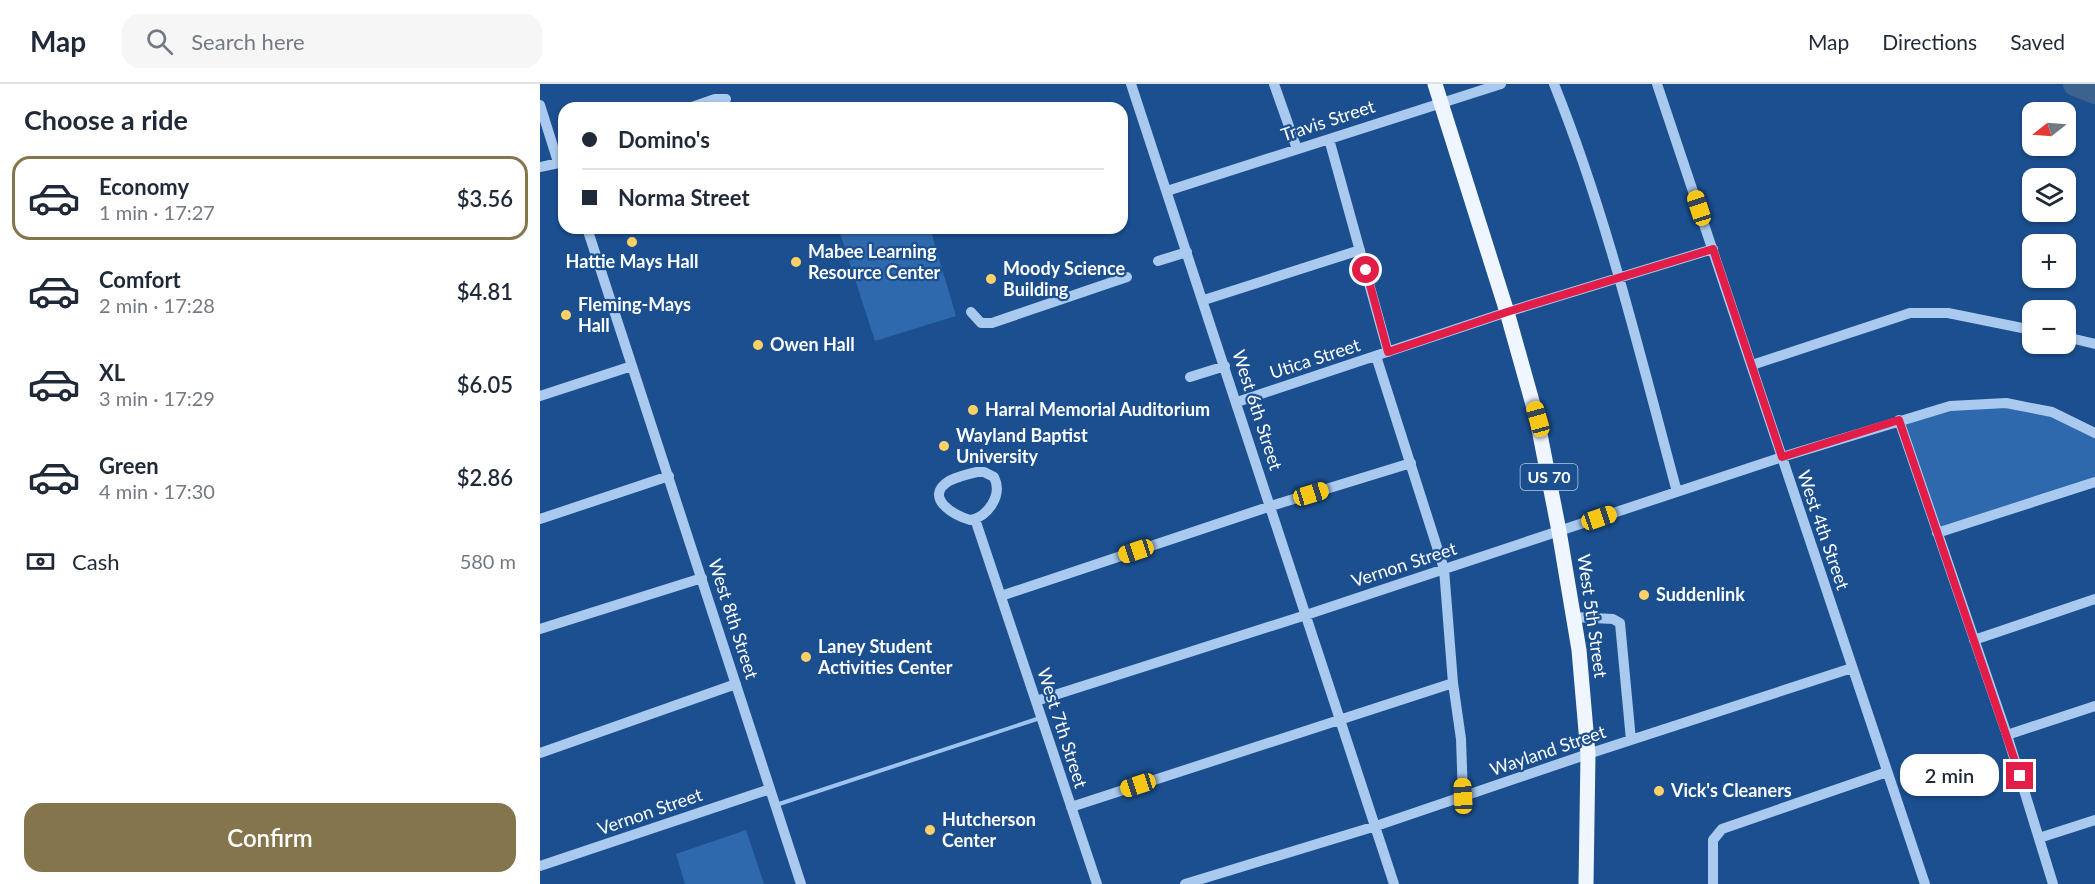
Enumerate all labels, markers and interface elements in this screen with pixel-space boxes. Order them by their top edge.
search box [122,14,542,68]
text: Map [30,24,86,58]
icon: search [143,25,176,58]
text: Search here [191,28,305,55]
text: Map [1808,29,1849,54]
text: Directions [1882,29,1977,54]
text: Saved [2010,29,2065,54]
street label: Travis Street [1278,94,1378,146]
north arrow [2022,102,2076,156]
map controls [2022,102,2076,354]
text: Choose a ride [24,103,188,136]
text: Domino's [618,126,710,153]
button: layers [2022,168,2076,222]
icon: car [27,171,81,225]
text: Economy [99,173,189,200]
text: Norma Street [618,184,750,211]
text: $3.56 [457,185,513,212]
car [1685,188,1713,228]
text: 1 min · 17:27 [99,200,215,224]
button: + [2022,234,2076,288]
marker: Hattie Mays Hall [625,235,639,249]
place label: Mabee Learning Resource Center [808,240,941,283]
place label: Hattie Mays Hall [566,250,698,272]
marker: Mabee Learning Resource Center [789,255,803,269]
route start [1352,256,1379,283]
place label: Moody Science Building [1003,257,1125,300]
icon: car [27,264,81,318]
text: Comfort [99,266,181,293]
marker: Moody Science Building [984,272,998,286]
text: $4.81 [457,278,513,305]
text: 2 min · 17:28 [99,293,215,317]
place label: Fleming-Mays Hall [578,293,691,336]
button: − [2022,300,2076,354]
marker: Fleming-Mays Hall [559,308,573,322]
place label: Owen Hall [770,333,855,355]
street label: Utica Street [1267,333,1363,383]
marker: Owen Hall [751,338,765,352]
street label: West 6th Street [1228,347,1288,473]
icon: car [27,357,81,411]
text: XL [99,359,125,386]
text: $6.05 [457,371,513,398]
text: 3 min · 17:29 [99,386,215,410]
place label: Harral Memorial Auditorium [985,398,1210,420]
car [1524,399,1552,439]
marker: Harral Memorial Auditorium [966,403,980,417]
place label: Wayland Baptist University [956,424,1088,467]
marker: Wayland Baptist University [937,439,951,453]
icon: car [27,450,81,504]
text: Green [99,452,159,479]
text: $2.86 [457,464,513,491]
road number: US 70 [1520,464,1578,490]
street label: West 4th Street [1793,467,1855,593]
text: 4 min · 17:30 [99,479,215,503]
car [1291,480,1331,508]
car [1579,504,1619,532]
car [1116,537,1156,565]
street label: Vernon Street [1348,537,1460,591]
icon: cash [24,545,57,578]
text: Cash [72,548,119,575]
text: 580 m [460,549,516,573]
street label: West 5th Street [1573,552,1613,680]
street label: West 8th Street [704,556,764,682]
place label: Suddenlink [1656,583,1745,605]
marker: Suddenlink [1637,588,1651,602]
place label: Laney Student Activities Center [817,635,953,678]
marker: Laney Student Activities Center [799,650,813,664]
street label: West 7th Street [1033,665,1093,791]
street label: Wayland Street [1487,720,1609,780]
callout: 2 min [1900,755,1999,797]
route end [2006,762,2033,789]
text: 2 min [1925,763,1974,787]
car [1118,771,1158,799]
car [1453,778,1473,814]
place label: Vick's Cleaners [1670,779,1792,801]
street label: Vernon Street [594,783,705,839]
marker: Vick's Cleaners [1652,784,1666,798]
button: Confirm [24,803,516,872]
place label: Hutcherson Center [942,808,1036,851]
marker: Hutcherson Center [923,823,937,837]

